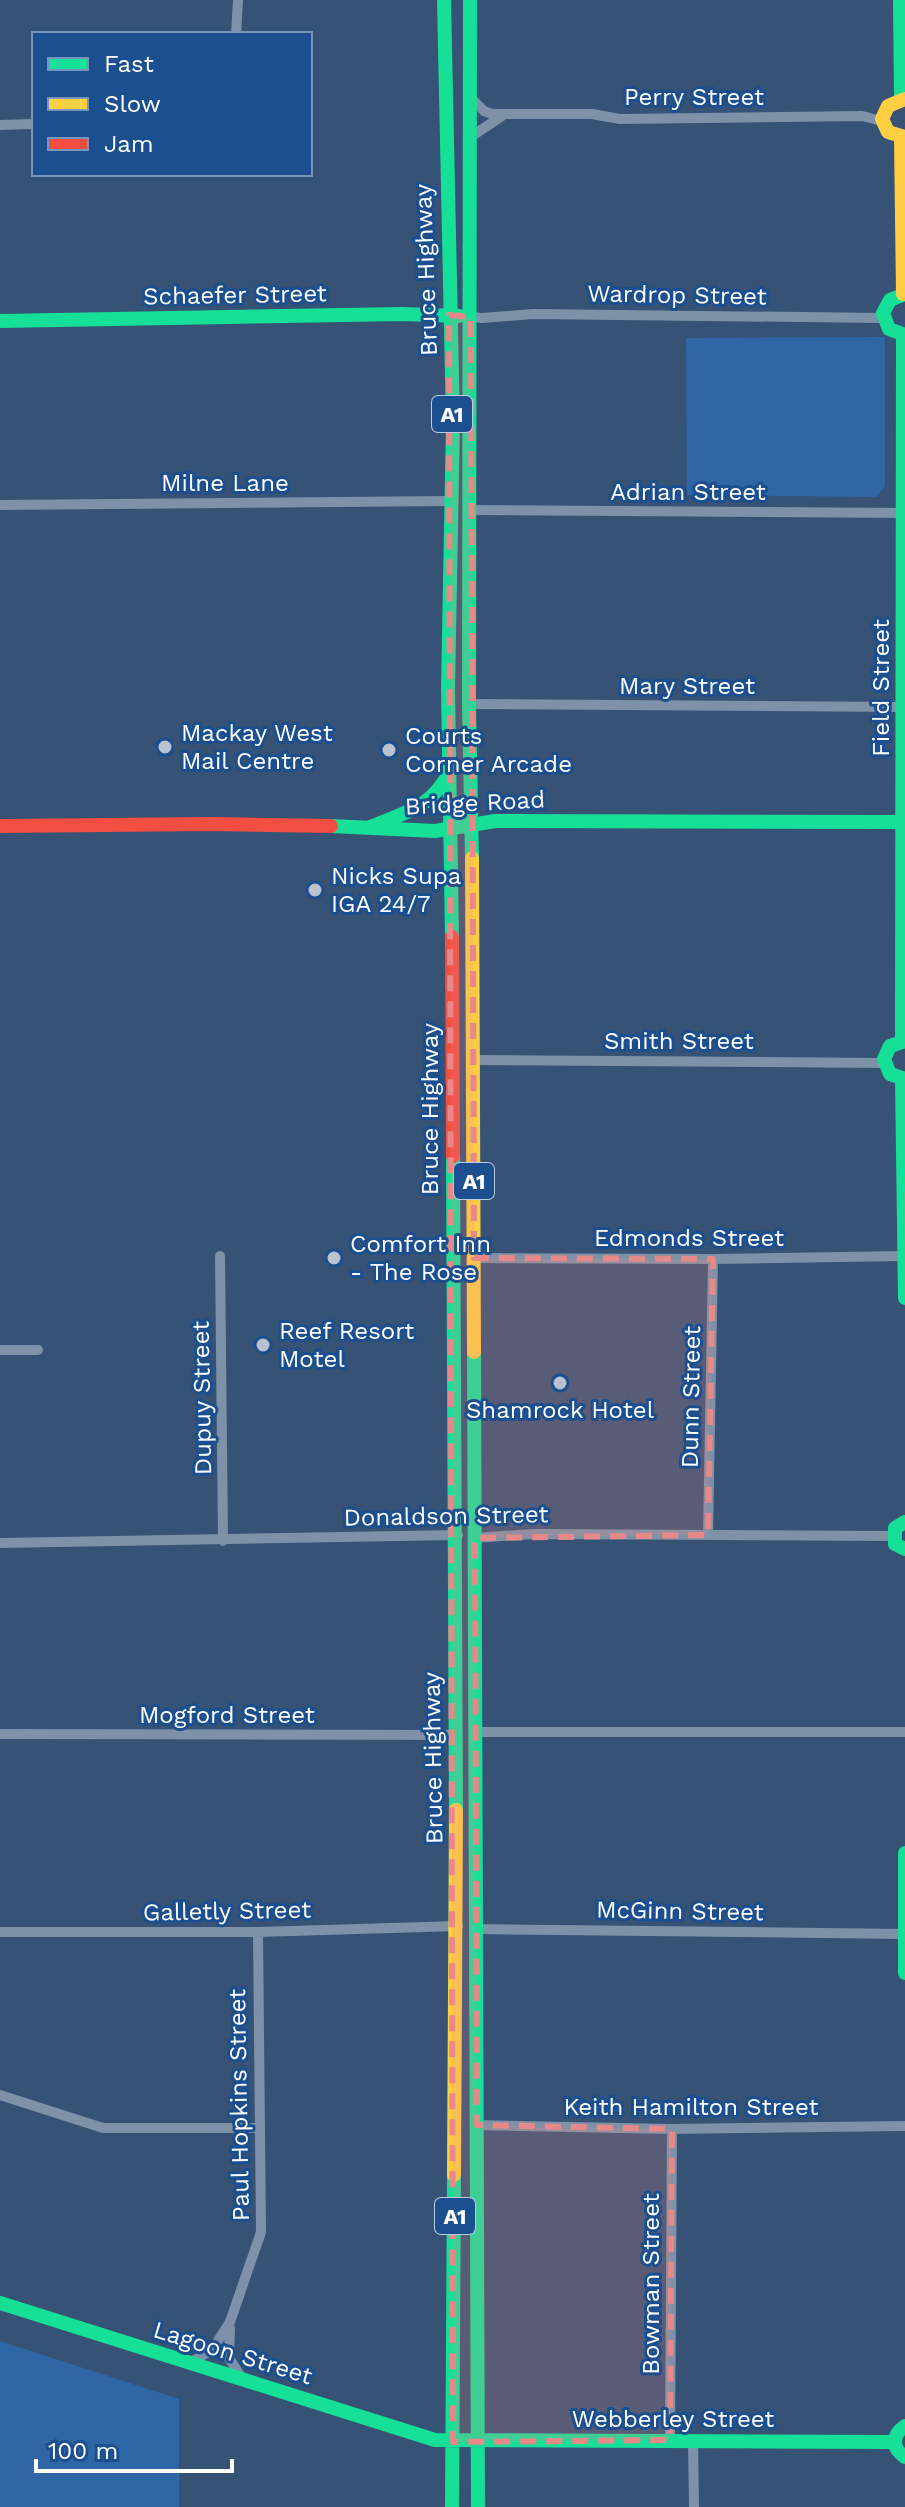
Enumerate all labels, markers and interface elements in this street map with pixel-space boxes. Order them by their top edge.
legend [32,32,312,176]
text: Fast [104,50,154,78]
street label: Perry Street [624,83,764,111]
text: Slow [104,90,161,118]
text: Jam [104,130,154,158]
street label: Bruce Highway [409,183,443,357]
street label: Schaefer Street [143,279,327,311]
street label: Wardrop Street [587,279,767,311]
road number: A1 [432,396,472,432]
street label: Milne Lane [161,469,289,497]
street label: Adrian Street [610,478,766,506]
street label: Field Street [867,619,895,757]
street label: Mary Street [619,672,755,700]
place label: Mackay West Mail Centre [181,719,333,775]
place label: Courts Corner Arcade [405,722,572,778]
marker: Mackay West Mail Centre [156,738,174,756]
marker: Courts Corner Arcade [380,741,398,759]
street label: Bridge Road [404,785,546,821]
place label: Nicks Supa IGA 24/7 [331,862,461,918]
marker: Nicks Supa IGA 24/7 [306,881,324,899]
street label: Bruce Highway [416,1022,444,1195]
street label: Smith Street [604,1027,754,1055]
road number: A1 [454,1163,494,1199]
street label: Edmonds Street [594,1224,784,1252]
place label: Comfort Inn - The Rose [350,1230,491,1286]
marker: Comfort Inn - The Rose [325,1249,343,1267]
place label: Reef Resort Motel [279,1317,414,1373]
street label: Dupuy Street [187,1321,217,1475]
street label: Dunn Street [676,1326,706,1468]
marker: Reef Resort Motel [254,1336,272,1354]
marker: Shamrock Hotel [551,1374,569,1392]
place label: Shamrock Hotel [466,1396,655,1424]
street label: Donaldson Street [343,1500,549,1532]
street label: Bruce Highway [417,1671,449,1844]
street label: Mogford Street [139,1701,315,1729]
street label: Galletly Street [143,1896,311,1926]
street label: McGinn Street [596,1896,764,1926]
street label: Paul Hopkins Street [223,1989,255,2221]
street label: Keith Hamilton Street [564,2093,818,2121]
street label: Bowman Street [637,2193,665,2375]
road number: A1 [435,2198,475,2234]
street label: Lagoon Street [150,2316,316,2390]
street label: Webberley Street [572,2405,774,2433]
scale bar [36,2423,232,2473]
text: 100 m [48,2437,118,2465]

